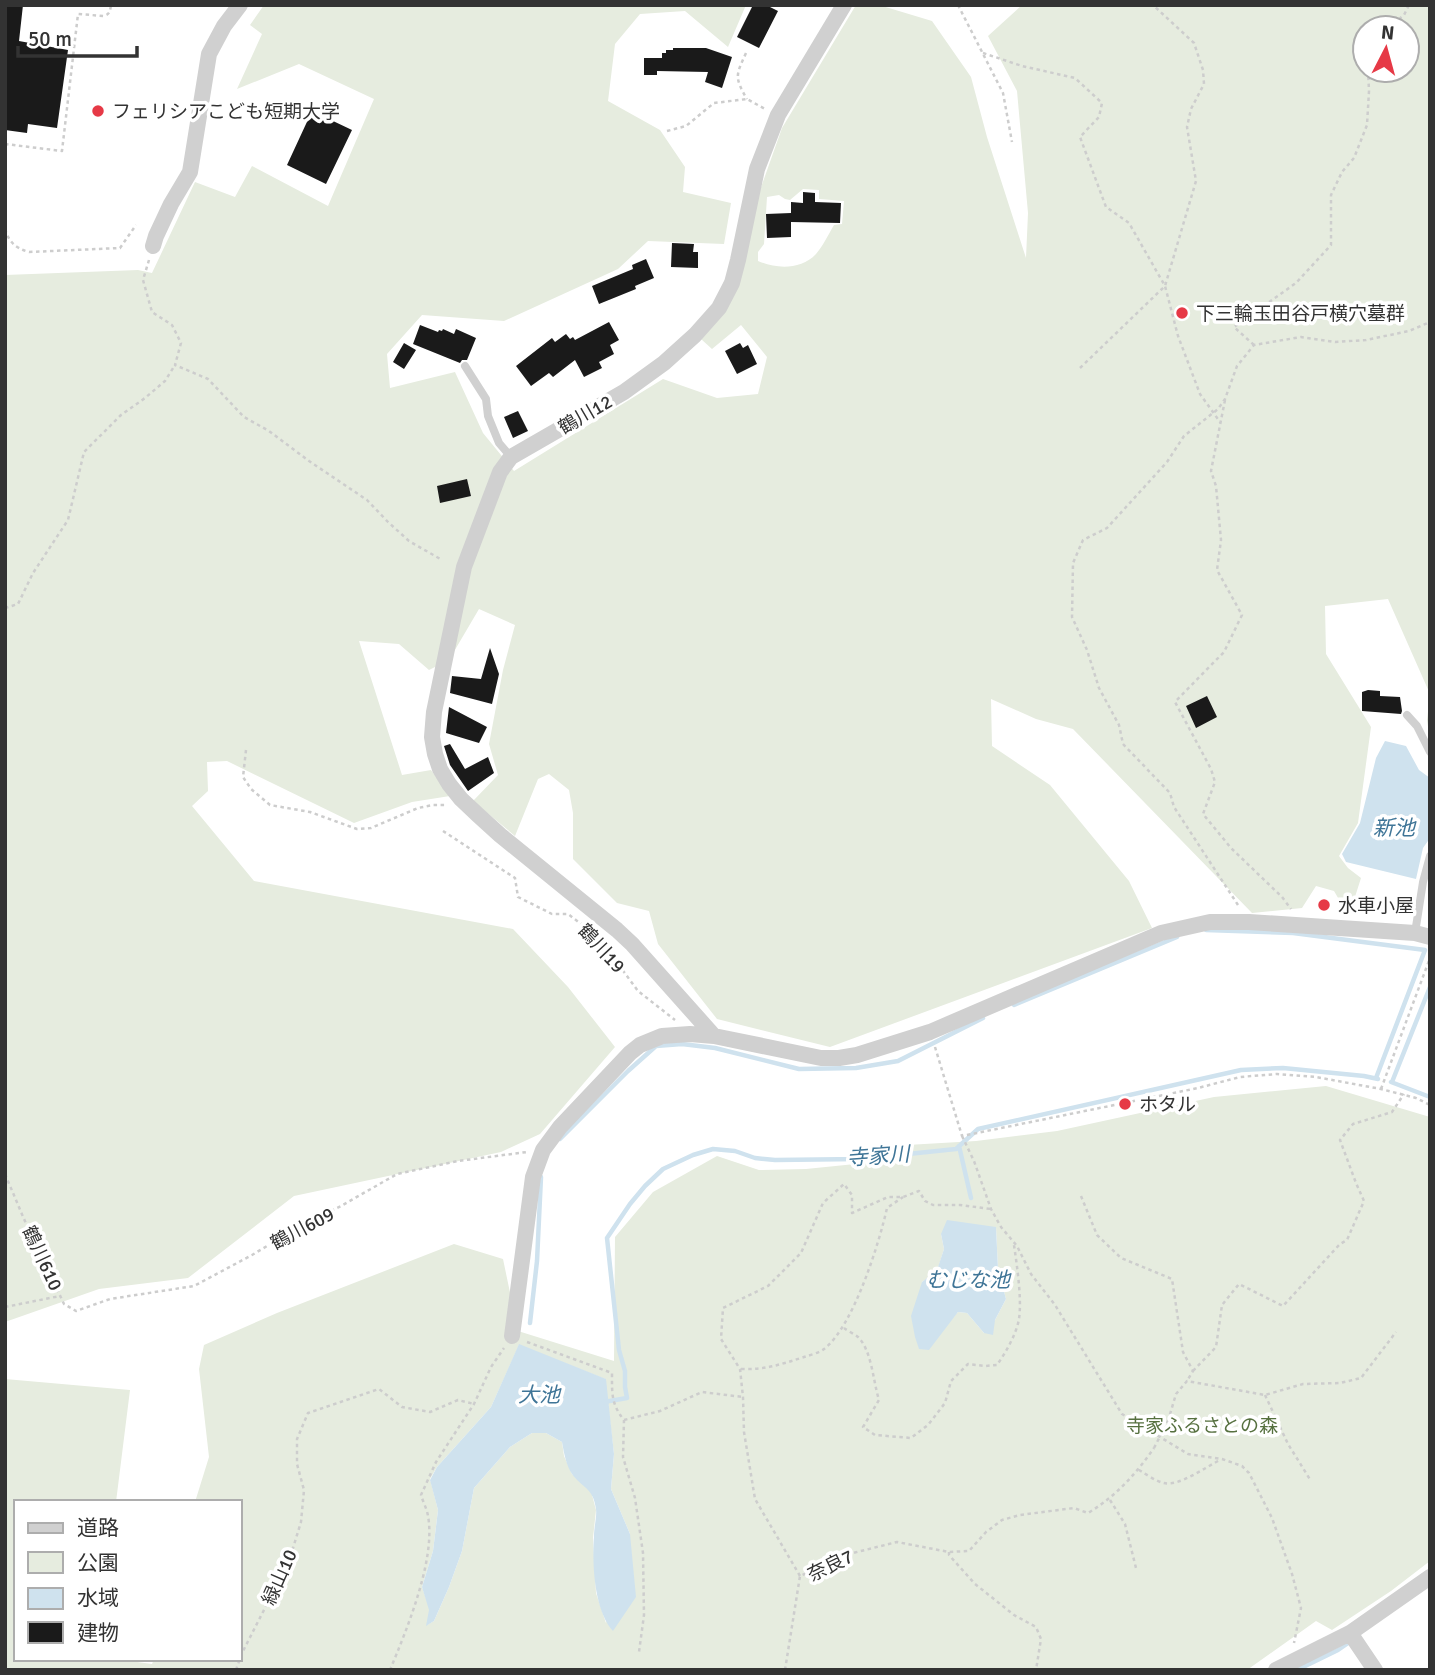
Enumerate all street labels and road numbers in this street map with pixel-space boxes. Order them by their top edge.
street label: 鶴川12 [554,390,617,440]
street label: 鶴川19 [573,919,630,978]
street label: 鶴川609 [266,1202,338,1256]
street label: 鶴川610 [17,1222,68,1295]
street label: 奈良7 [803,1545,857,1587]
street label: 緑山10 [257,1546,303,1609]

